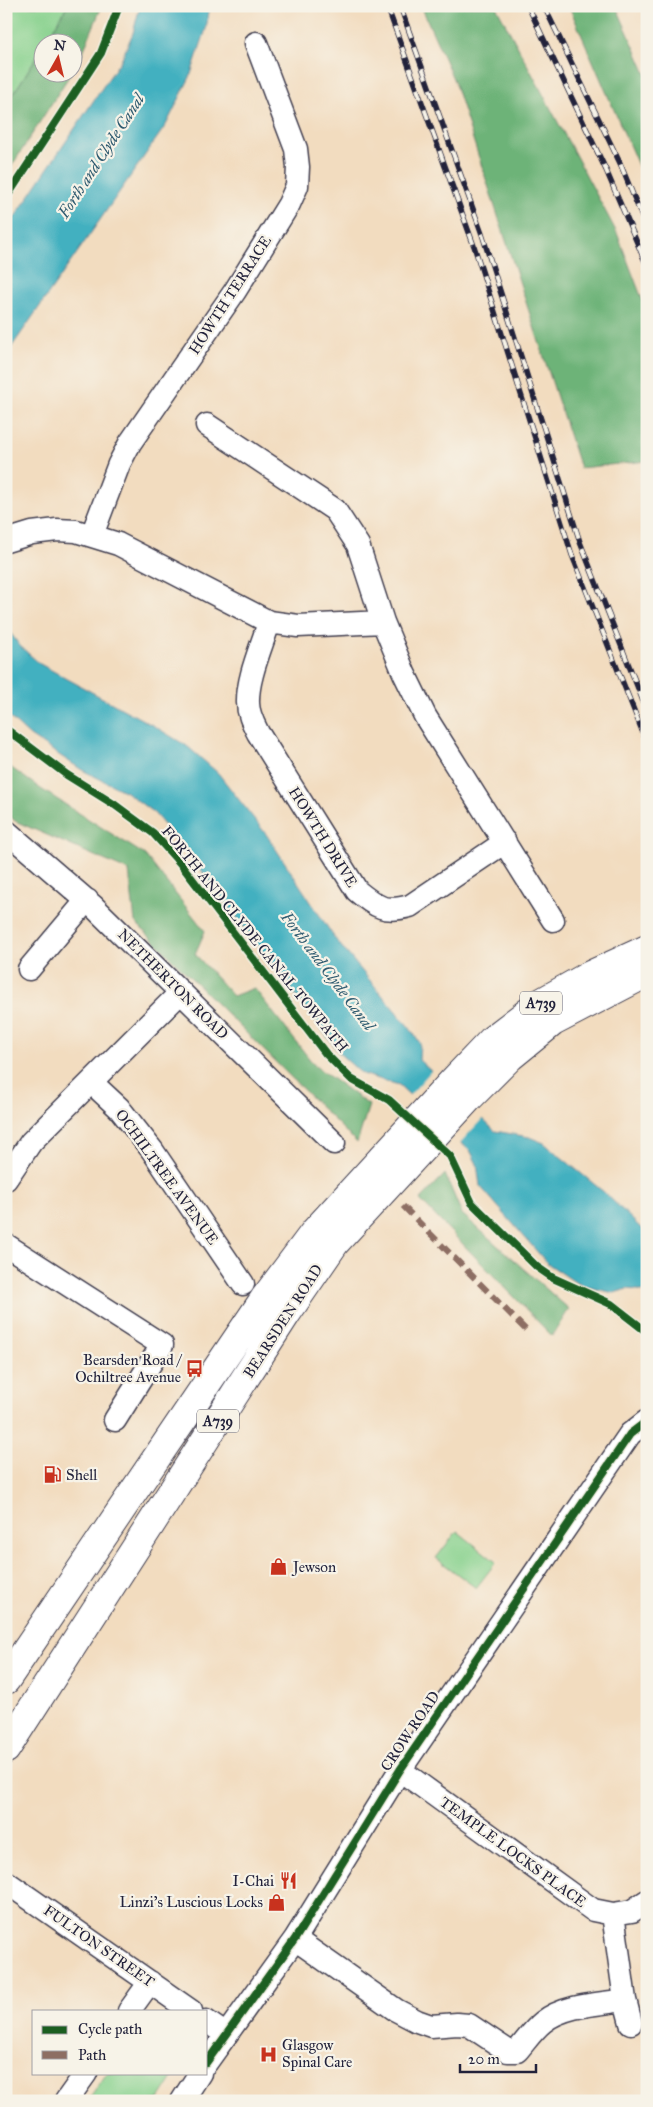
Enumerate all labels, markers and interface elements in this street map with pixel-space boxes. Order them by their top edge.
north arrow [32,32,82,82]
text: N [53,36,67,55]
water label: Forth and Clyde Canal [53,89,149,222]
street label: HOWTH TERRACE [185,232,275,358]
street label: HOWTH DRIVE [285,784,361,891]
street label: FORTH AND CLYDE CANAL TOWPATH [158,822,352,1056]
water label: Forth and Clyde Canal [277,907,380,1035]
street label: NETHERTON ROAD [114,925,232,1043]
road number: A739 [520,991,562,1014]
street label: OCHILTREE AVENUE [112,1106,222,1248]
street label: BEARSDEN ROAD [240,1261,326,1381]
place label: Bearsden Road / Ochiltree Avenue [75,1351,183,1386]
bus stop icon: Bearsden Road / Ochiltree Avenue [185,1359,205,1379]
road number: A739 [197,1410,239,1432]
fuel station icon: Shell [42,1465,62,1485]
place label: Shell [66,1466,98,1484]
shop icon: Jewson [269,1557,289,1577]
place label: Jewson [291,1558,336,1577]
street label: CROW ROAD [377,1687,443,1774]
street label: TEMPLE LOCKS PLACE [436,1793,590,1911]
restaurant icon: I-Chai [278,1871,298,1891]
place label: I-Chai [232,1872,274,1890]
shop icon: Linzi's Luscious Locks [267,1892,287,1912]
place label: Linzi's Luscious Locks [119,1893,263,1911]
street label: FULTON STREET [40,1901,158,1991]
legend [32,2010,208,2074]
text: Cycle path [78,2020,143,2038]
place label: Glasgow Spinal Care [282,2036,352,2071]
scale bar [460,2042,537,2074]
hospital icon: Glasgow Spinal Care [258,2044,278,2064]
text: Path [78,2046,107,2064]
text: 20 m [468,2050,500,2068]

